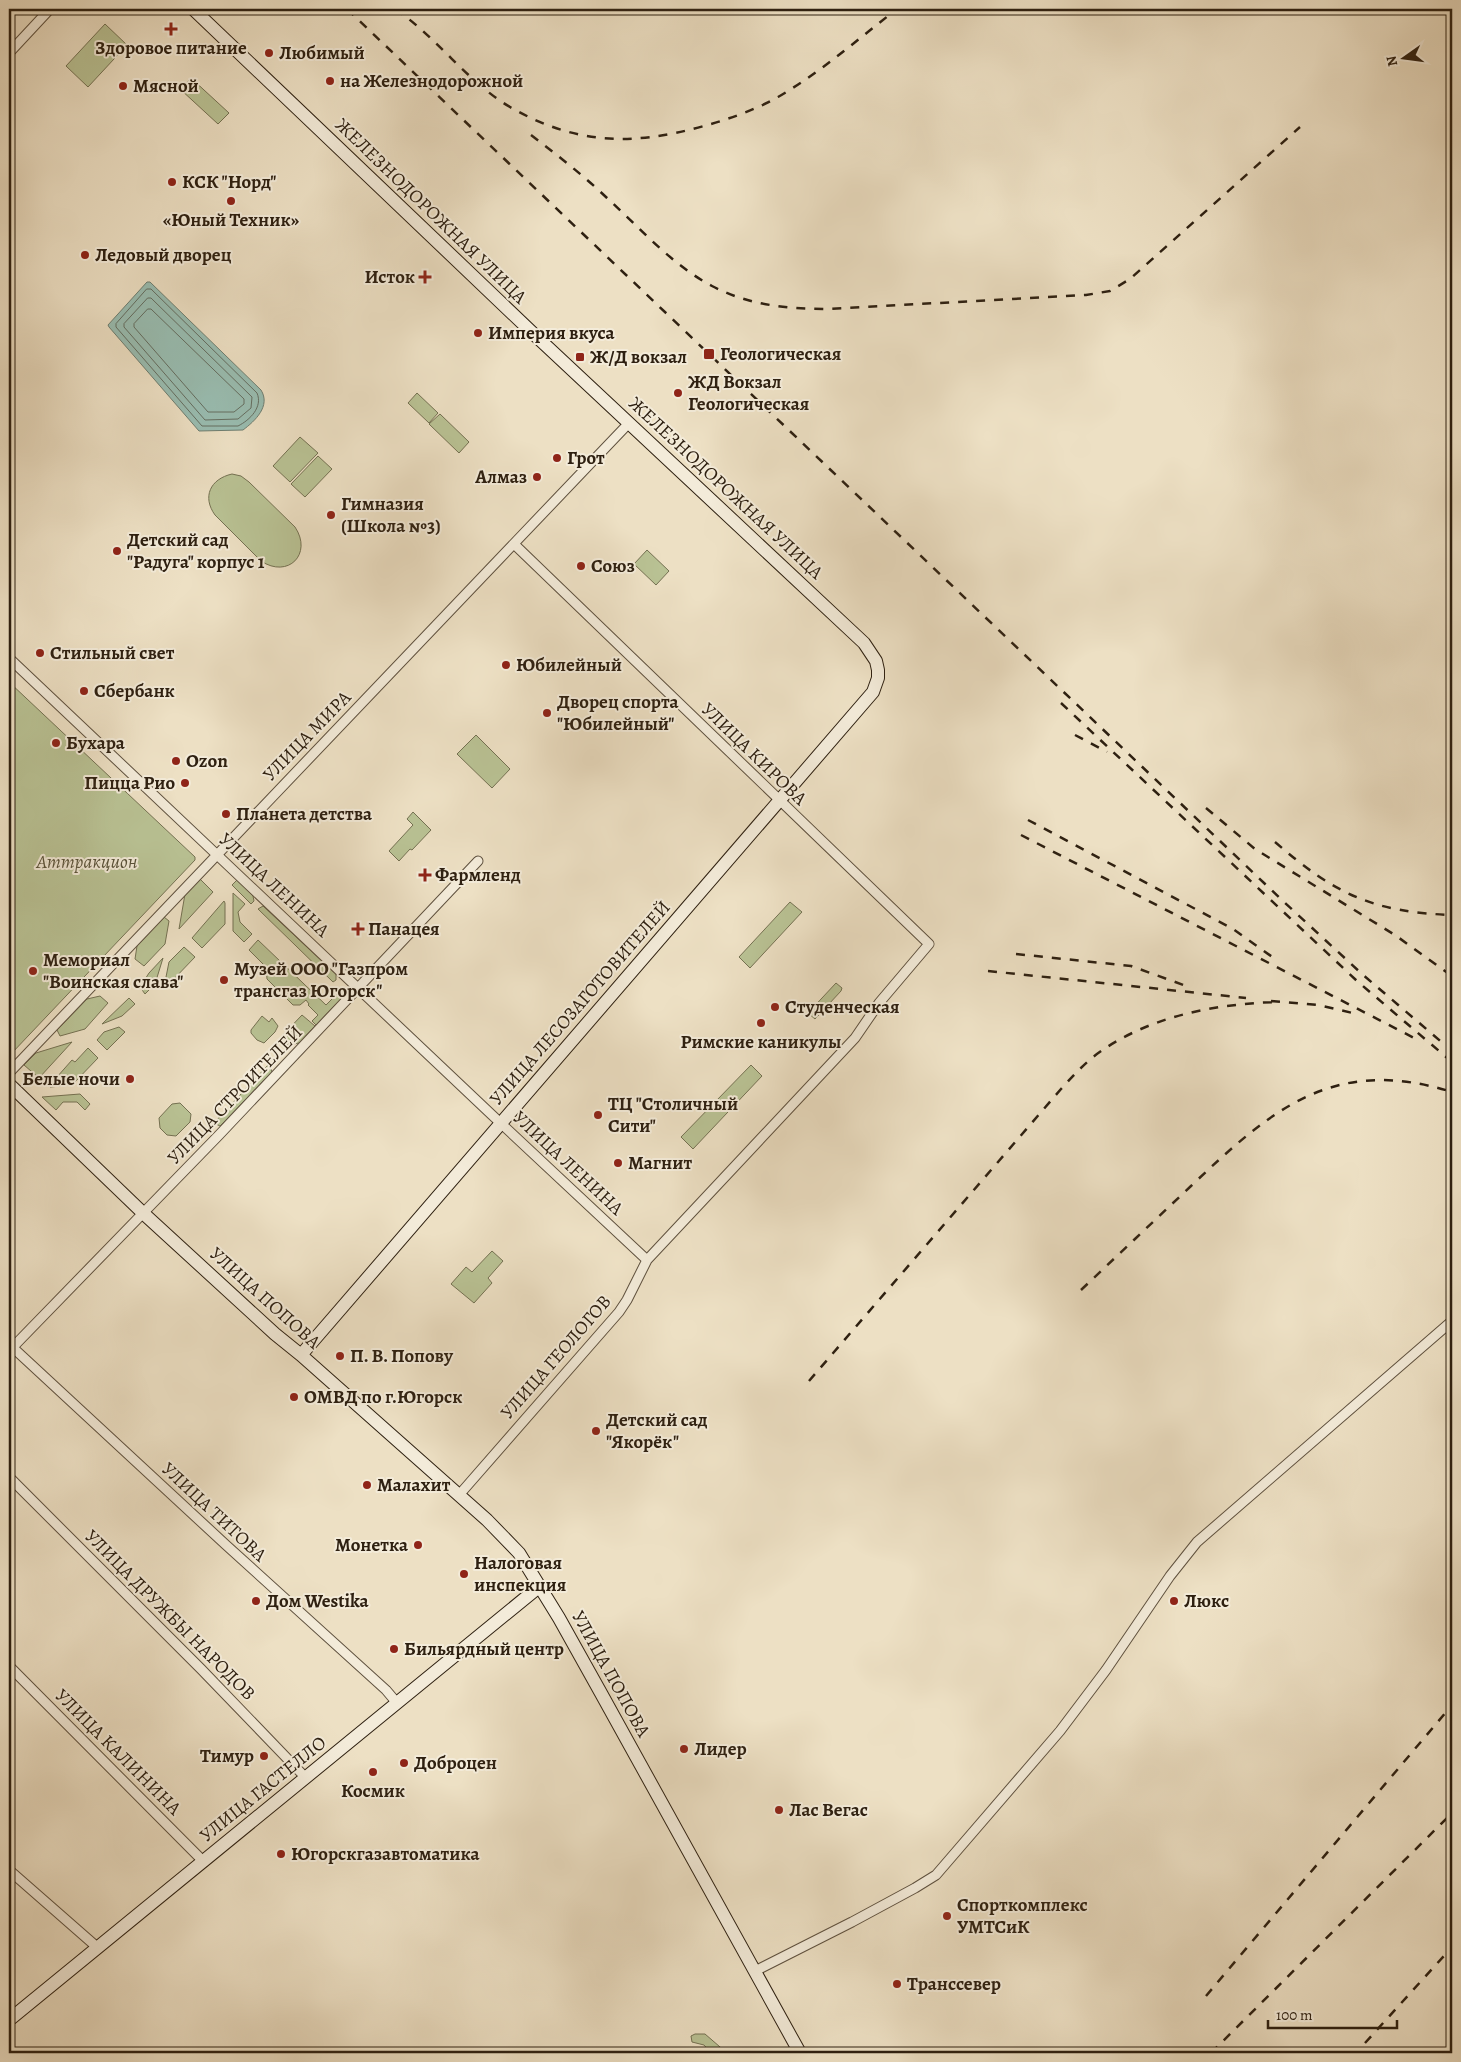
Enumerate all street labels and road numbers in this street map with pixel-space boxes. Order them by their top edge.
street label: ЖЕЛЕЗНОДОРОЖНАЯ УЛИЦА [329,112,533,310]
street label: ЖЕЛЕЗНОДОРОЖНАЯ УЛИЦА [623,391,830,586]
street label: УЛИЦА МИРА [257,684,358,787]
street label: УЛИЦА КИРОВА [695,697,813,812]
street label: УЛИЦА ЛЕНИНА [213,827,336,944]
street label: УЛИЦА ЛЕСОЗАГОТОВИТЕЛЕЙ [484,895,676,1111]
street label: УЛИЦА СТРОИТЕЛЕЙ [162,1020,308,1170]
street label: УЛИЦА ЛЕНИНА [507,1105,630,1222]
street label: УЛИЦА ПОПОВА [204,1241,327,1355]
street label: УЛИЦА ГЕОЛОГОВ [495,1289,617,1425]
street label: УЛИЦА ТИТОВА [156,1456,273,1568]
street label: УЛИЦА ДРУЖБЫ НАРОДОВ [79,1524,261,1706]
street label: УЛИЦА ПОПОВА [565,1606,657,1743]
street label: УЛИЦА КАЛИНИНА [49,1683,188,1822]
street label: УЛИЦА ГАСТЕЛЛО [194,1730,332,1848]

